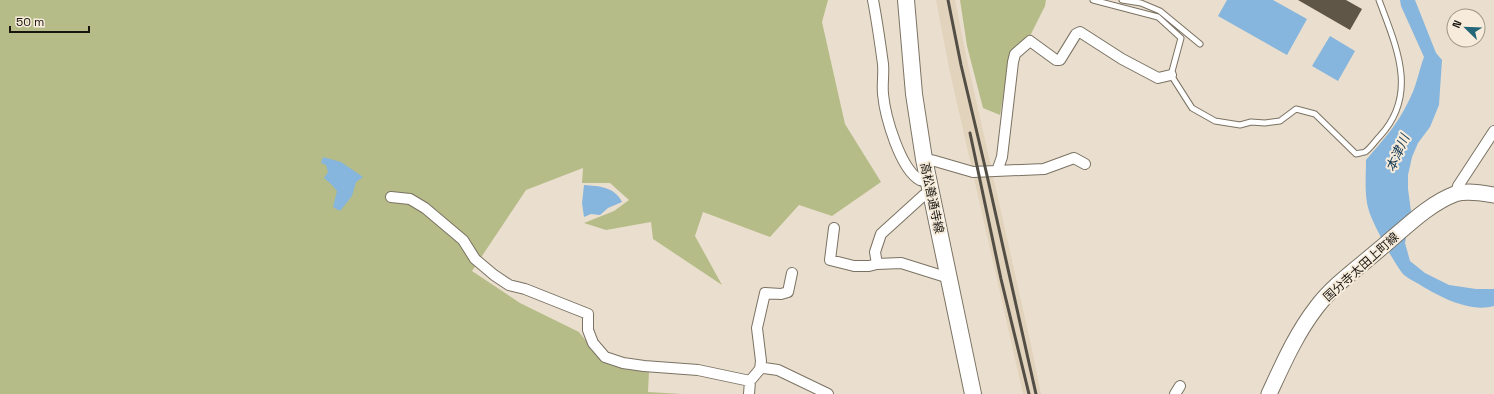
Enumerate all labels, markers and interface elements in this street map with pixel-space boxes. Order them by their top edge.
scale bar [10,8,89,34]
north arrow [1446,8,1486,48]
text: 50 m [16,14,44,30]
text: N [1449,18,1465,30]
water label: 本津川 [1382,130,1414,174]
street label: 高松善通寺線 [917,161,947,235]
street label: 国分寺太田上町線 [1320,229,1402,305]

